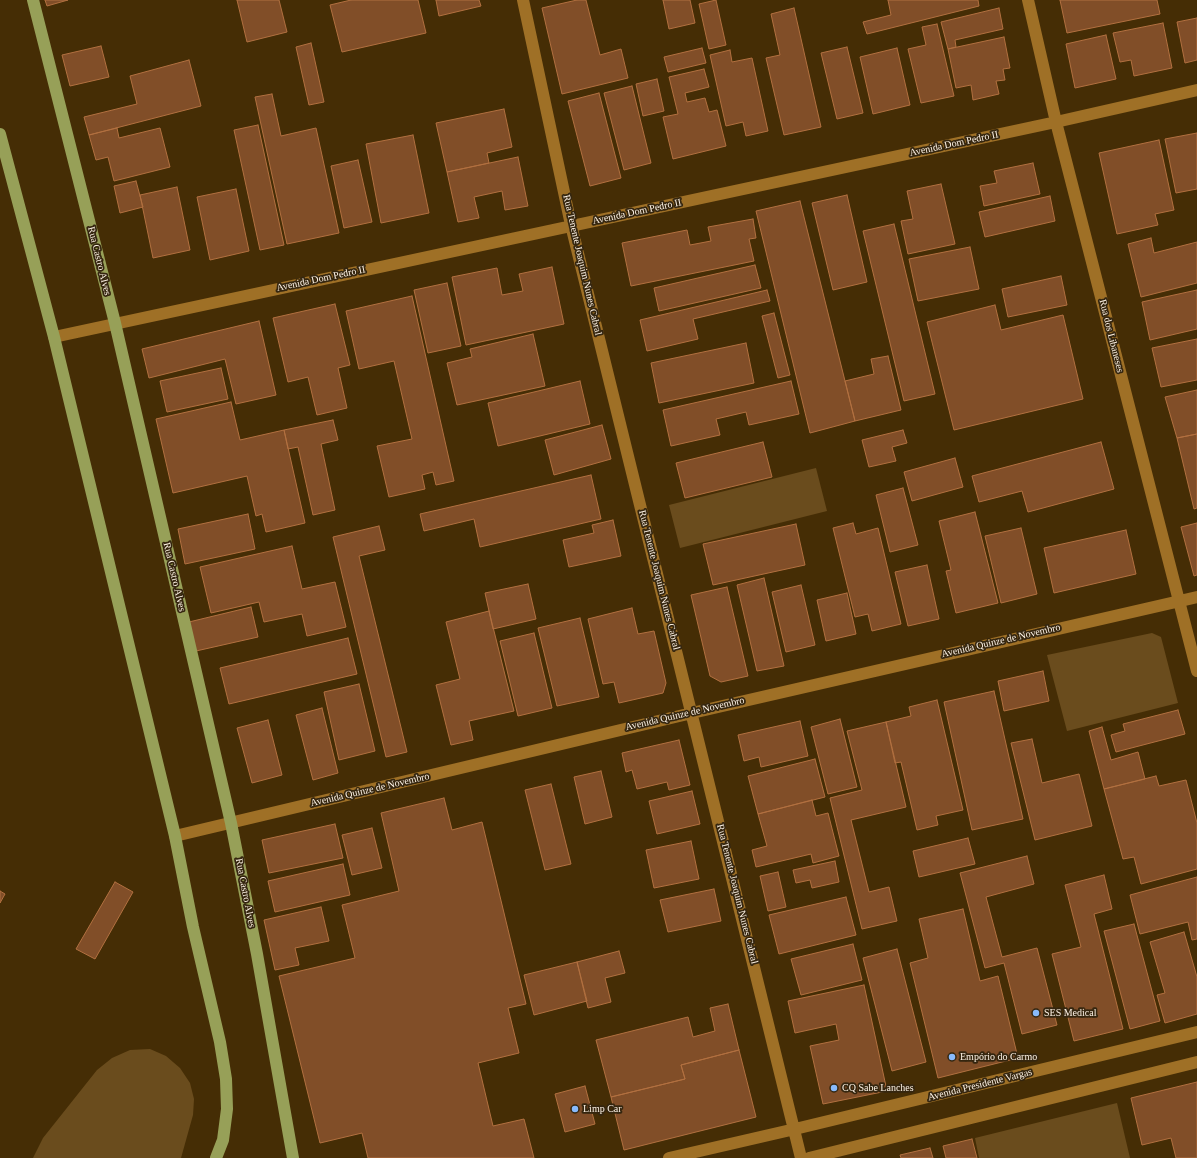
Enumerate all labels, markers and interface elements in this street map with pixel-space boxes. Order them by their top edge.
street label: Avenida Dom Pedro II [908,129,1000,159]
street label: Rua Tenente Joaquim Nunes Cabral [560,194,604,336]
street label: Avenida Dom Pedro II [591,197,683,227]
street label: Rua Castro Alves [85,225,113,297]
street label: Avenida Dom Pedro II [275,264,367,294]
street label: Rua dos Libaneses [1096,298,1126,374]
street label: Rua Tenente Joaquim Nunes Cabral [636,509,682,651]
street label: Rua Castro Alves [160,541,188,613]
street label: Avenida Quinze de Novembro [940,621,1062,661]
street label: Avenida Quinze de Novembro [624,694,746,734]
street label: Avenida Quinze de Novembro [309,770,431,810]
street label: Rua Tenente Joaquim Nunes Cabral [714,823,760,965]
street label: Rua Castro Alves [232,857,258,929]
place label: SES Medical [1044,1007,1096,1019]
marker: SES Medical [1031,1008,1041,1018]
place label: Empório do Carmo [960,1051,1037,1063]
marker: Empório do Carmo [947,1052,957,1062]
street label: Avenida Presidente Vargas [927,1066,1033,1104]
place label: CQ Sabe Lanches [842,1082,914,1094]
marker: CQ Sabe Lanches [829,1083,839,1093]
place label: Limp Car [583,1103,622,1115]
marker: Limp Car [570,1104,580,1114]

